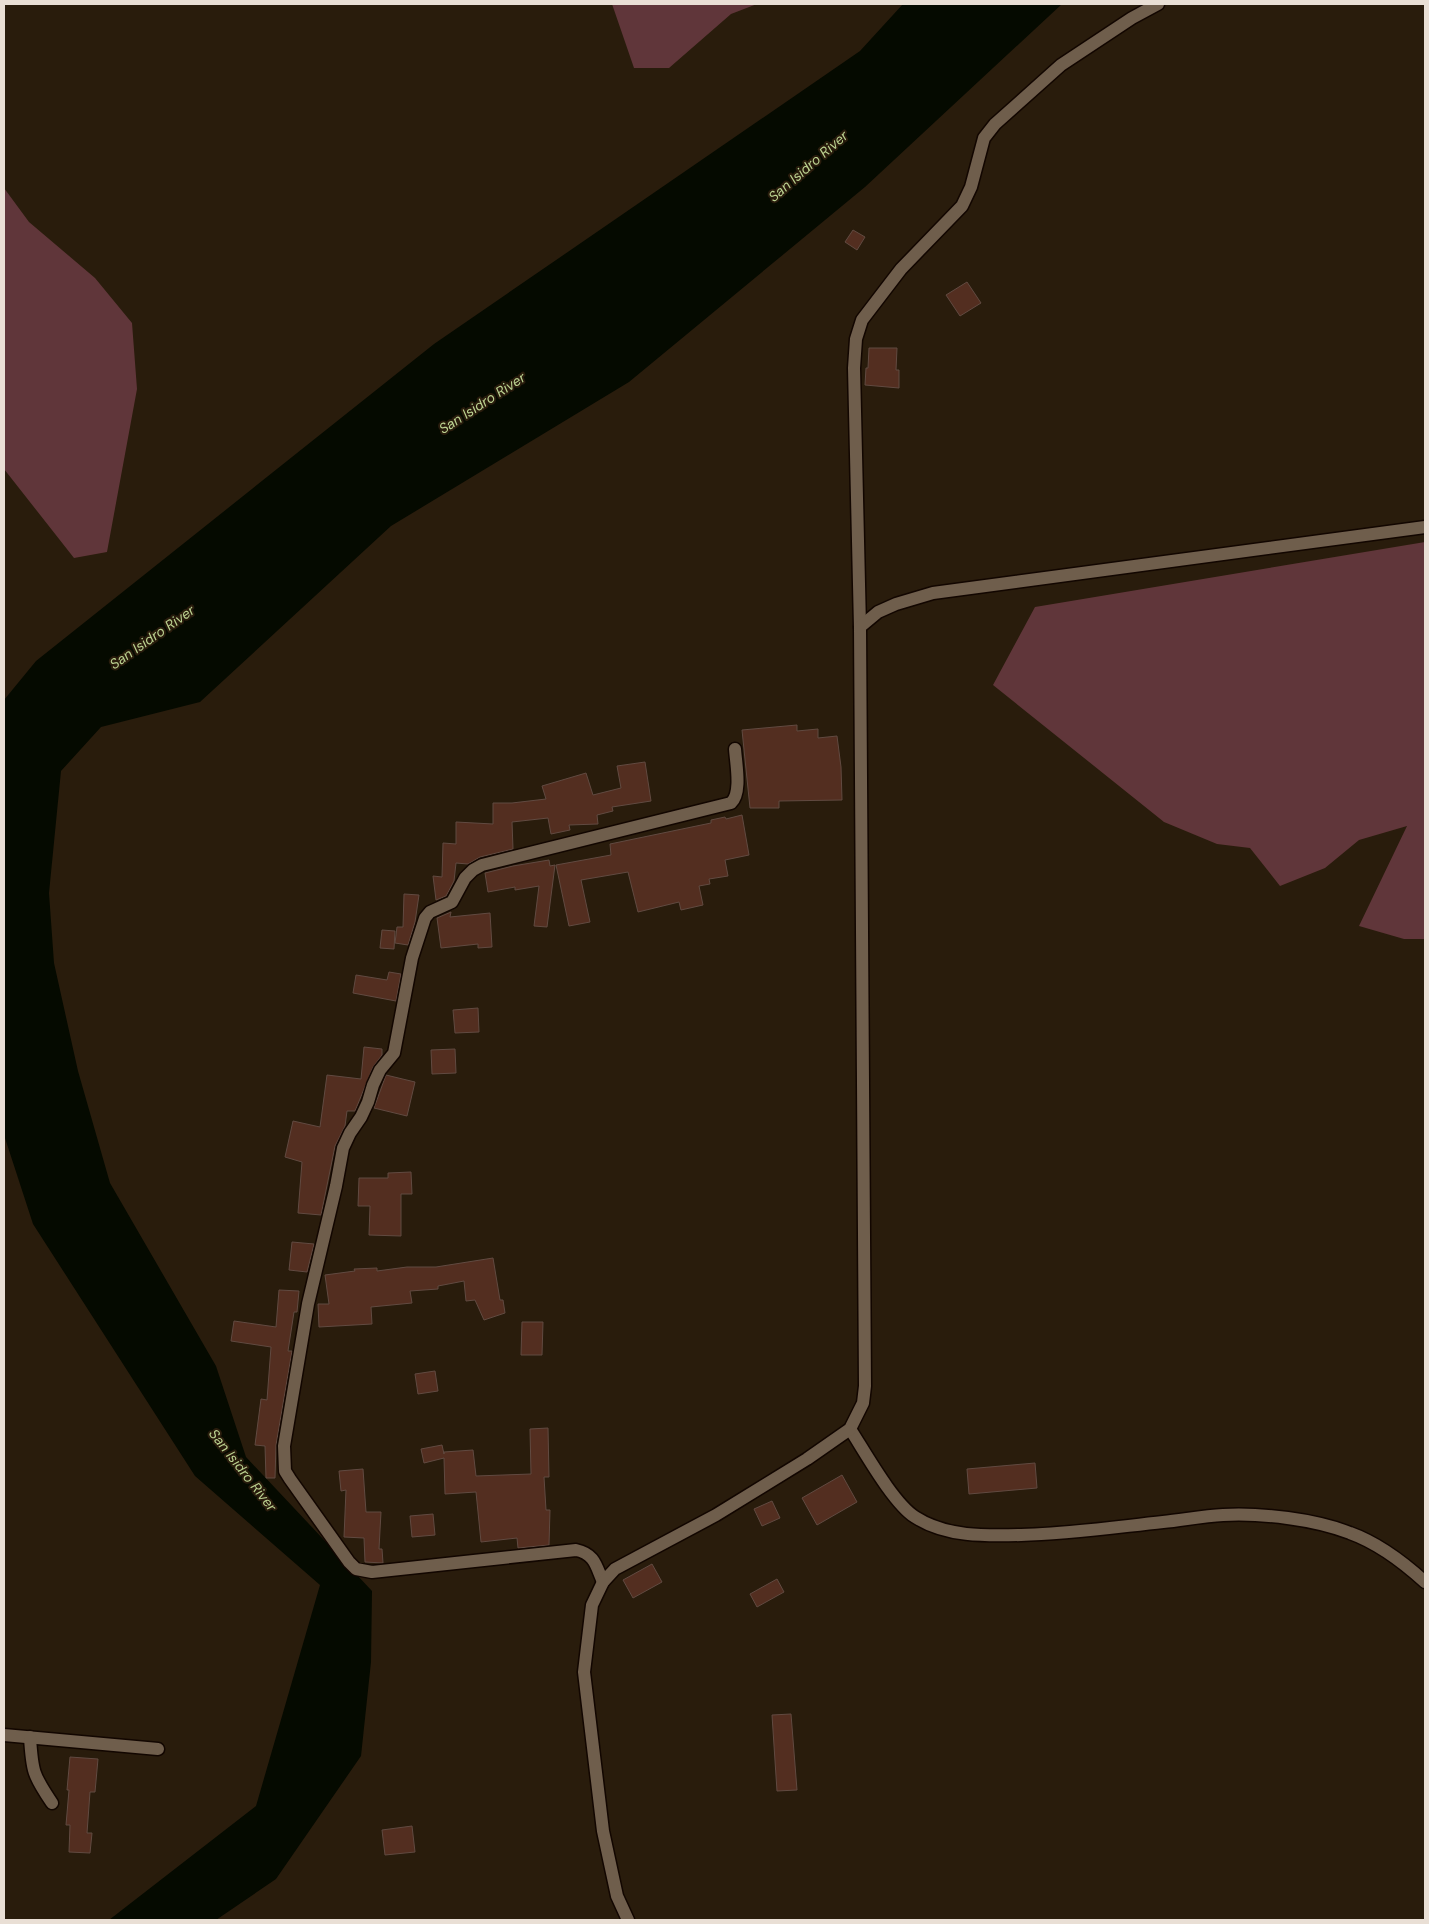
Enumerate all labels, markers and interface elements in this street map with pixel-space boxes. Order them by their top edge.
water label: San Isidro River [764,126,852,206]
water label: San Isidro River [435,368,529,438]
water label: San Isidro River [106,601,199,673]
water label: San Isidro River [205,1425,281,1515]

